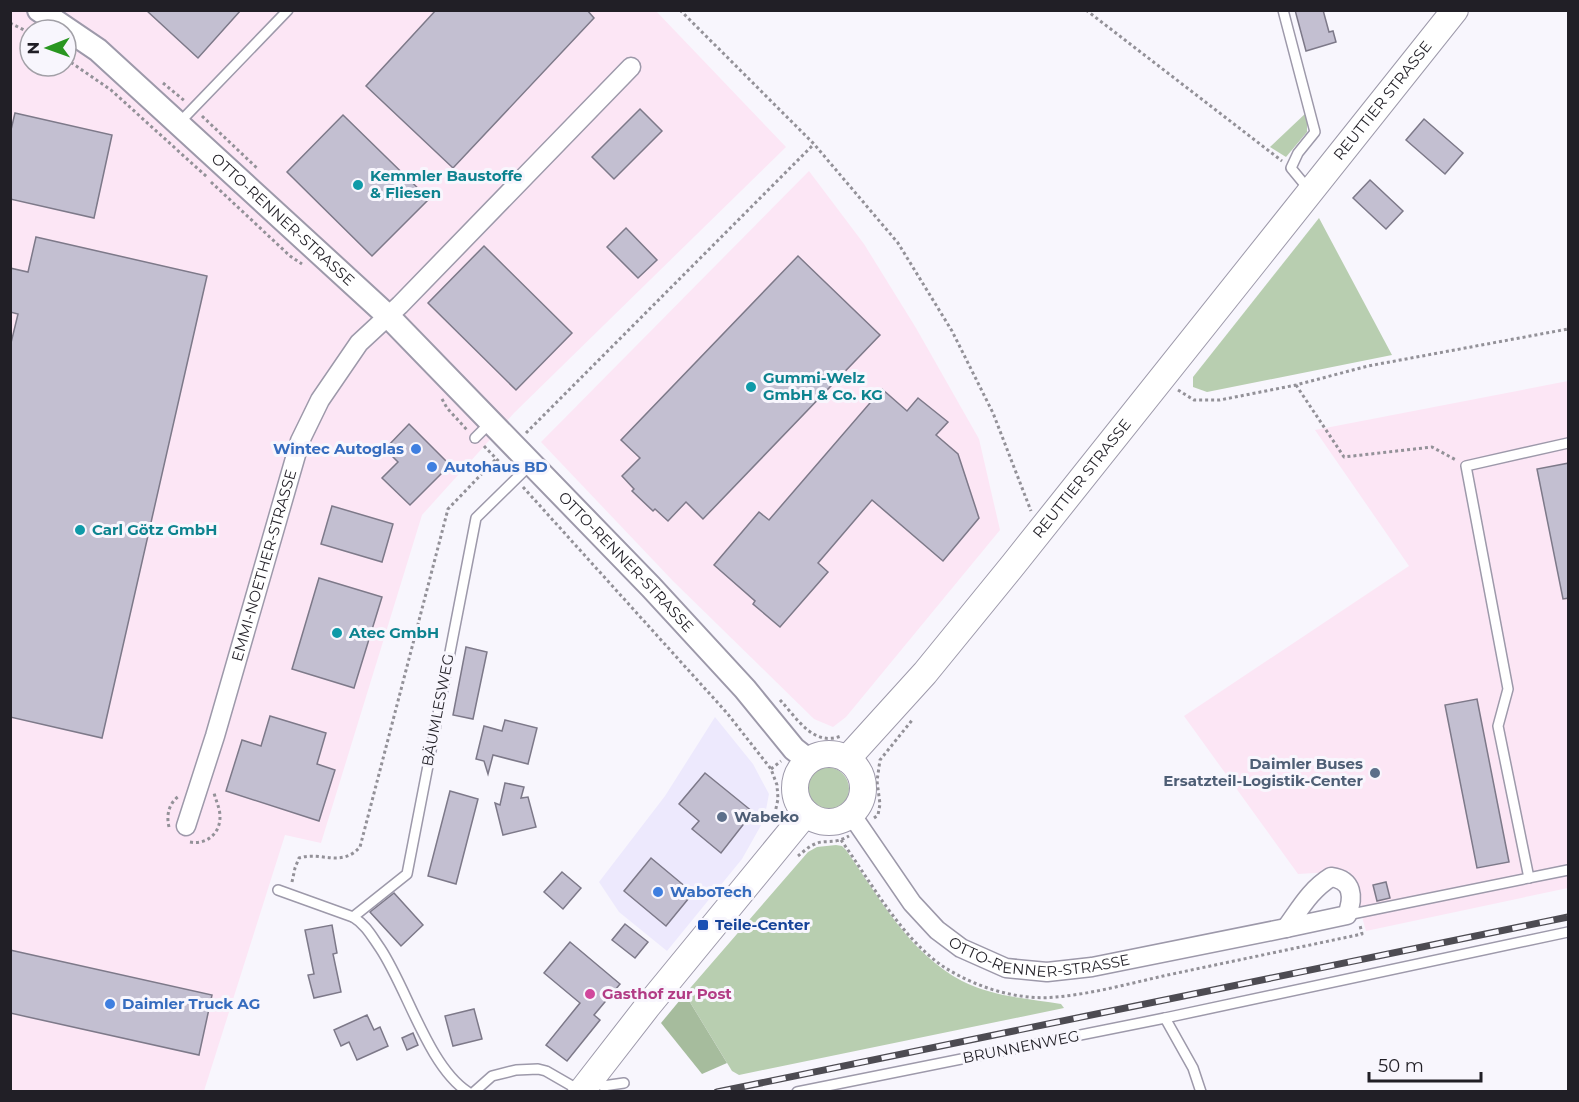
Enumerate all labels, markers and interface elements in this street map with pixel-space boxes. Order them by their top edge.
north arrow [18,18,78,78]
street label: REUTTIER STRASSE [1329,37,1436,164]
text: N [24,42,43,55]
street label: OTTO-RENNER-STRASSE [208,149,359,290]
place label: Kemmler Baustoffe & Fliesen [370,166,523,202]
marker: Kemmler Baustoffe & Fliesen [351,178,365,192]
place label: Gummi-Welz GmbH & Co. KG [763,368,883,404]
marker: Gummi-Welz GmbH & Co. KG [744,380,758,394]
street label: REUTTIER STRASSE [1028,415,1135,542]
place label: Wintec Autoglas [273,439,404,458]
marker: Wintec Autoglas [409,442,423,456]
place label: Autohaus BD [443,457,548,476]
marker: Autohaus BD [425,460,439,474]
street label: EMMI-NOETHER-STRASSE [227,467,300,664]
street label: OTTO-RENNER-STRASSE [555,487,698,636]
place label: Carl Götz GmbH [92,520,217,539]
marker: Carl Götz GmbH [73,523,87,537]
place label: Atec GmbH [348,623,439,642]
marker: Atec GmbH [330,626,344,640]
street label: BÄUMLESWEG [417,652,458,768]
place label: Daimler Buses Ersatzteil-Logistik-Center [1163,754,1364,790]
marker: Daimler Buses Ersatzteil-Logistik-Center [1368,766,1382,780]
place label: Wabeko [734,807,799,826]
marker: Wabeko [715,810,729,824]
place label: WaboTech [670,882,752,901]
marker: WaboTech [651,885,665,899]
place label: Teile-Center [715,915,811,934]
marker: Teile-Center [696,918,710,932]
street label: OTTO-RENNER-STRASSE [945,932,1131,981]
place label: Gasthof zur Post [602,984,732,1003]
marker: Gasthof zur Post [583,987,597,1001]
place label: Daimler Truck AG [122,994,260,1013]
marker: Daimler Truck AG [103,997,117,1011]
street label: BRUNNENWEG [961,1026,1081,1067]
scale bar [1369,1045,1482,1083]
text: 50 m [1378,1055,1424,1077]

